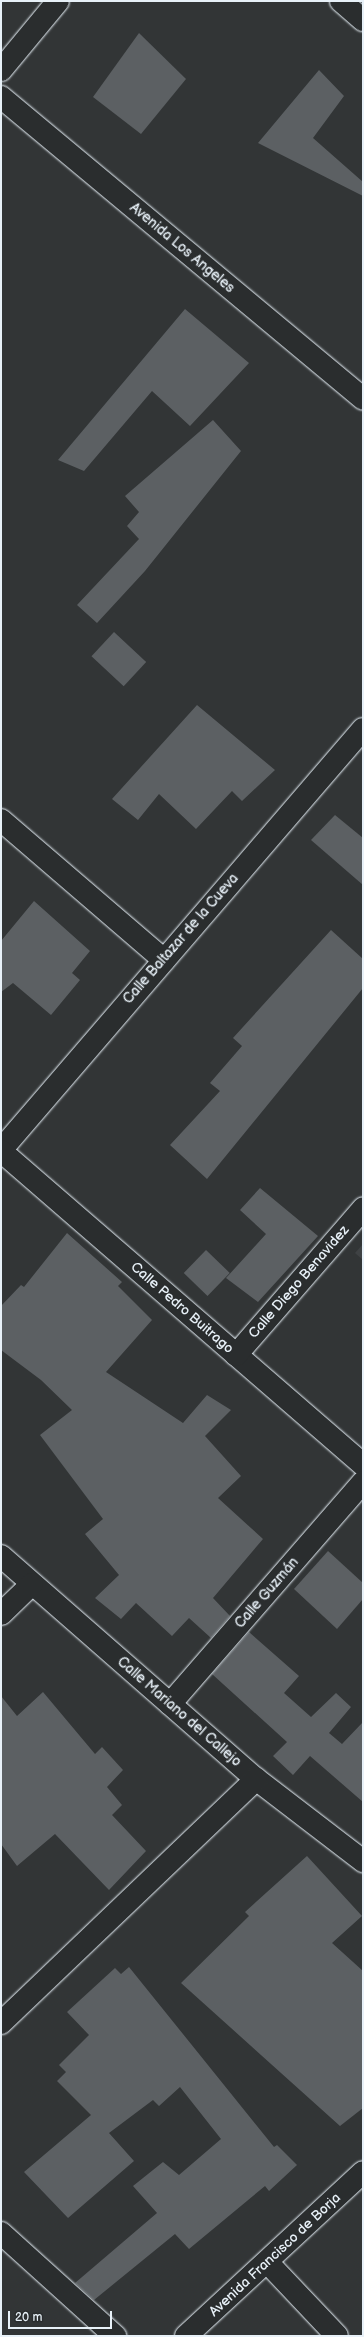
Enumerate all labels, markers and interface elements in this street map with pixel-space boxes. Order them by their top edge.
street label: Avenida Los Angeles [126,199,238,297]
street label: Calle Baltazar de la Cueva [120,870,242,1008]
street label: Calle Diego Benavidez [245,1222,353,1342]
street label: Calle Pedro Buitrago [127,1259,237,1357]
street label: Calle Guzmán [232,1554,302,1632]
street label: Calle Mariano del Callejo [114,1654,244,1770]
street label: Avenida Francisco de Borja [206,2190,344,2320]
scale bar [10,2303,114,2329]
text: 20 m [15,2310,42,2325]

